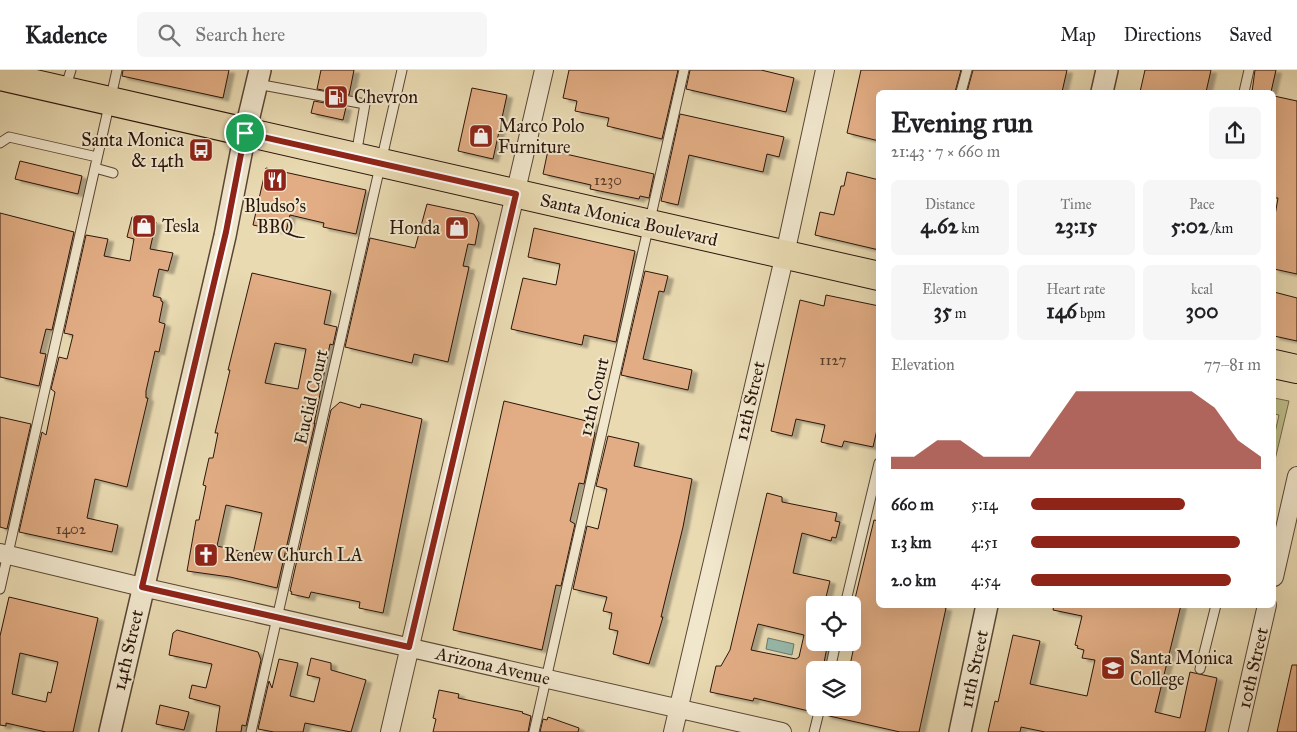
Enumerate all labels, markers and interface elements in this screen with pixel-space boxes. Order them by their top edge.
search box [137,12,487,57]
text: Kadence [25,20,107,50]
icon: search [155,21,183,49]
text: Search here [195,23,285,46]
text: Map [1060,24,1096,46]
text: Directions [1124,24,1201,46]
text: Saved [1229,24,1272,46]
fuel station icon: Chevron [323,84,349,110]
place label: Chevron [354,86,418,108]
text: Evening run [891,105,1033,140]
button: share [1209,107,1261,159]
pin [224,112,266,154]
place label: Marco Polo Furniture [498,115,585,158]
icon: arrive [231,119,259,147]
shop icon: Marco Polo Furniture [468,123,494,149]
place label: Santa Monica & 14th [81,129,184,172]
bus stop icon: Santa Monica & 14th [188,137,214,163]
text: 21:43 · 7 × 660 m [891,142,1000,161]
restaurant icon: Bludso's BBQ [262,167,288,193]
house number: 1230 [594,171,622,189]
street label: Santa Monica Boulevard [538,189,720,251]
place label: Bludso's BBQ [244,195,306,238]
text: Distance [925,196,975,213]
text: Time [1061,196,1092,213]
text: Pace [1189,196,1215,213]
shop icon: Tesla [131,213,157,239]
text: 4.62 [921,213,958,239]
text: 23:15 [1055,213,1097,239]
text: 5:02 [1171,213,1208,239]
place label: Tesla [162,215,200,237]
shop icon: Honda [444,215,470,241]
place label: Honda [389,217,440,239]
text: km [958,220,979,237]
text: /km [1208,220,1233,237]
text: Elevation [922,281,978,298]
text: Heart rate [1047,281,1105,298]
text: kcal [1191,281,1213,298]
text: 35 [934,298,952,324]
text: 146 [1046,298,1077,324]
text: 300 [1186,298,1218,324]
text: m [952,305,966,322]
text: bpm [1077,305,1106,322]
street label: Euclid Court [289,347,333,447]
house number: 1127 [820,351,846,369]
street label: 12th Court [574,355,614,439]
text: Elevation [891,355,955,374]
text: 77–81 m [1204,355,1261,374]
street label: 12th Street [730,358,770,443]
text: 660 m [891,495,934,514]
text: 5:14 [971,495,998,514]
house number: 1402 [56,520,87,538]
text: 1.3 km [891,533,931,552]
text: 4:51 [971,533,998,552]
church icon: Renew Church LA [193,542,219,568]
place label: Renew Church LA [224,544,363,566]
text: 2.0 km [891,571,936,590]
text: 4:54 [971,571,1000,590]
map controls [806,596,861,716]
button: locate [806,596,861,651]
street label: 14th Street [108,607,148,692]
street label: 10th Street [1233,625,1273,711]
street label: 11th Street [955,627,993,710]
street label: Arizona Avenue [433,642,552,690]
place label: Santa Monica College [1130,647,1233,691]
school or university icon: Santa Monica College [1100,655,1126,681]
button: layers [806,661,861,716]

